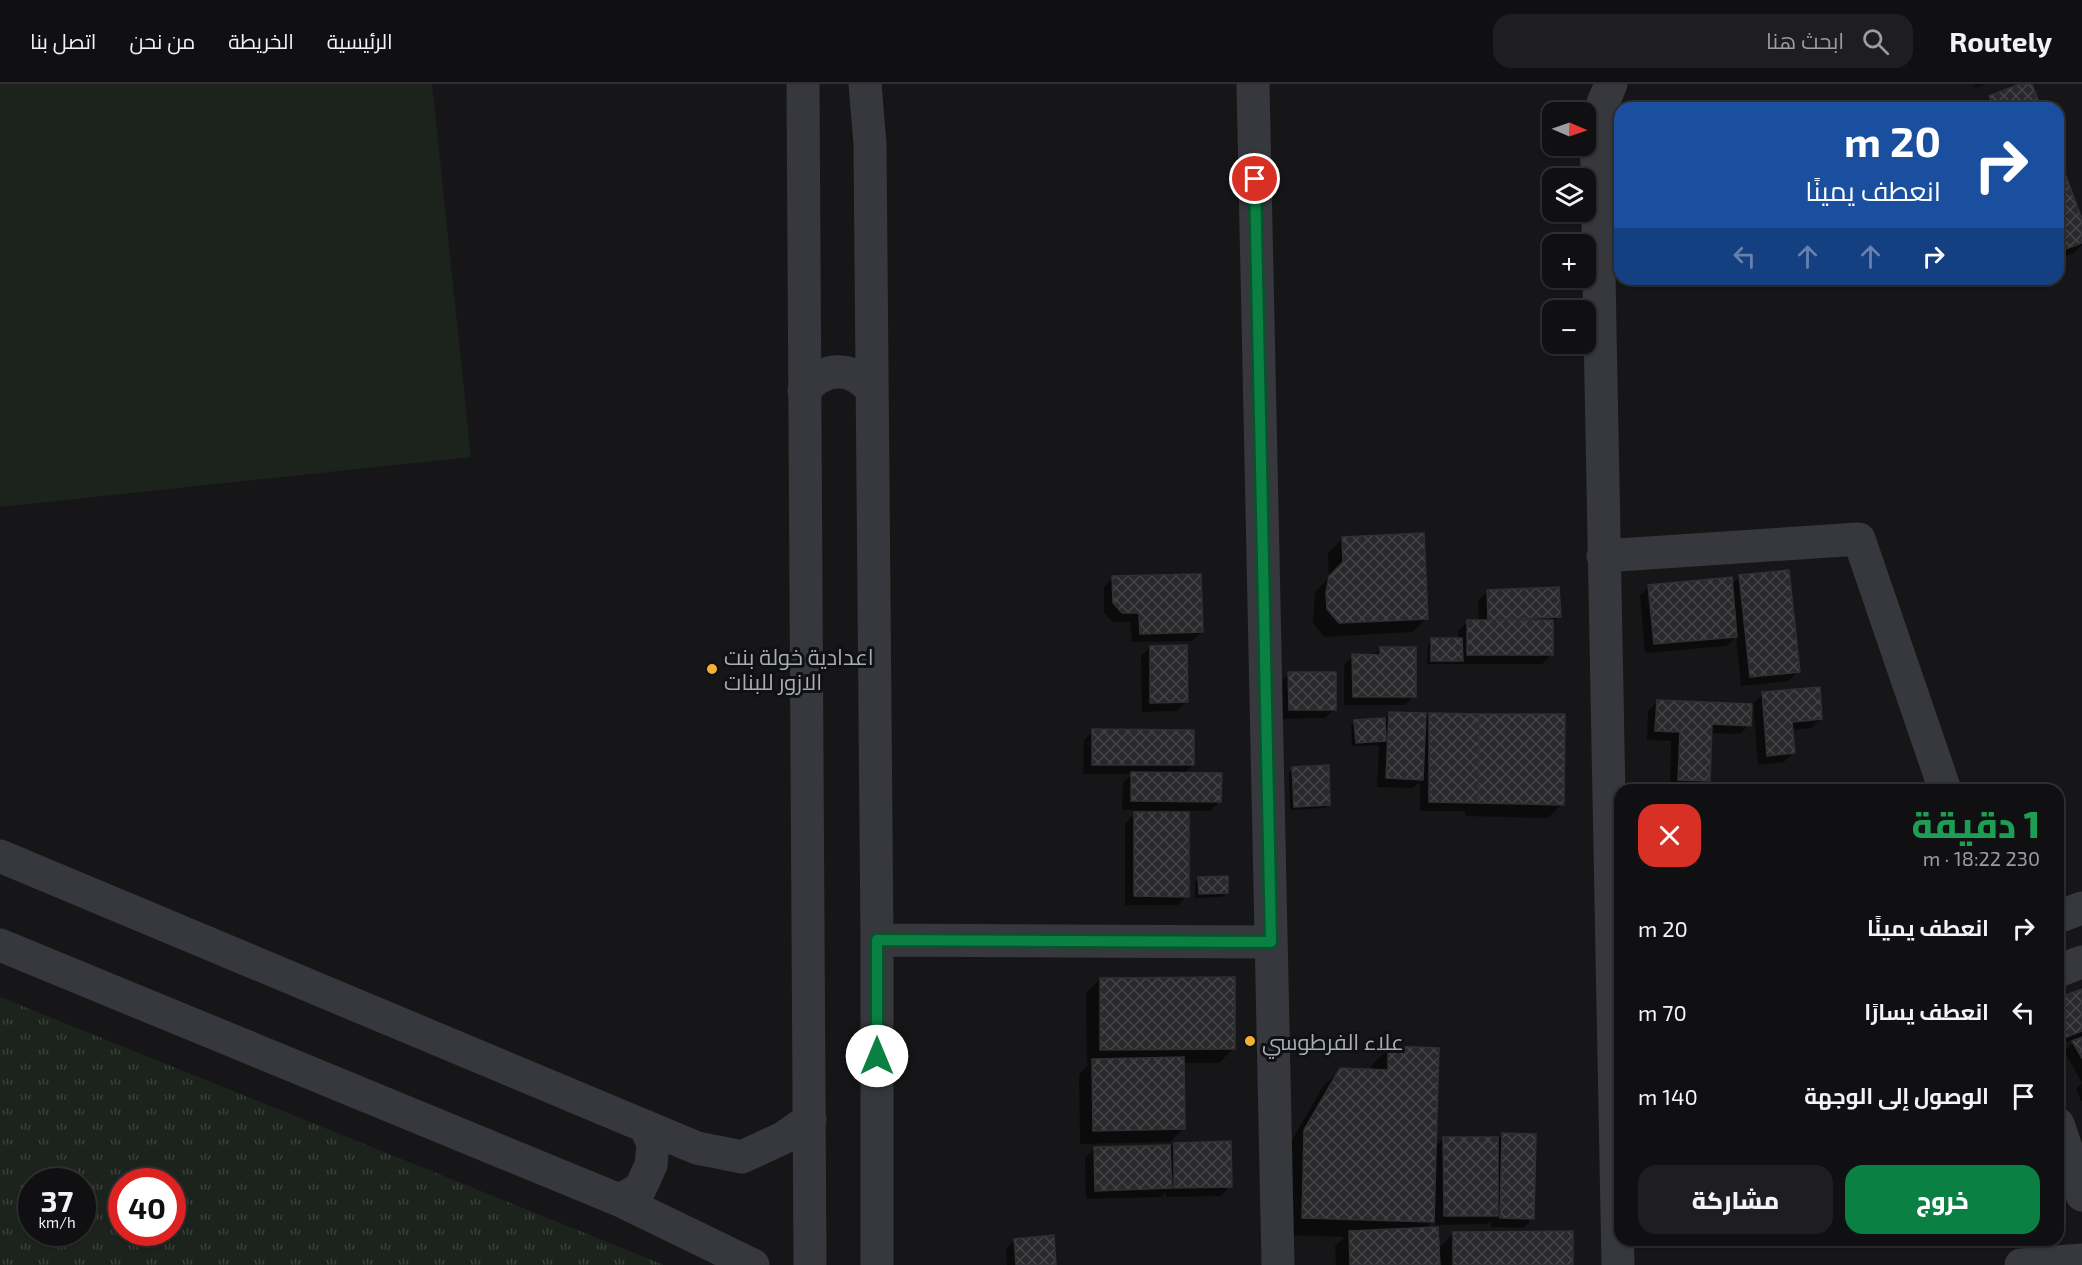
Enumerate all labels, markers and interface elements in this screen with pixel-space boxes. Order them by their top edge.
search box [1493,14,1913,68]
text: Routely [1949,24,2052,58]
icon: search [1859,25,1892,58]
text: ابحث هنا [1766,27,1844,53]
text: اتصل بنا [30,28,97,53]
text: من نحن [130,28,195,53]
text: الخريطة [228,28,294,53]
text: الرئيسية [327,28,393,53]
north arrow [1542,102,1596,156]
map controls [1542,102,1596,354]
text: 20 m [1844,115,1941,165]
icon: right [1962,126,2040,204]
pin [1229,153,1280,204]
icon: arrive [1238,162,1271,195]
button: layers [1542,168,1596,222]
text: انعطف يمينًا [1805,174,1941,206]
button: + [1542,234,1596,288]
icon: left [1728,240,1761,273]
icon: ahead [1791,240,1824,273]
icon: ahead [1854,240,1887,273]
icon: right [1917,240,1950,273]
button: − [1542,300,1596,354]
place label: اعدادية خولة بنت الازور للبنات [724,643,874,695]
marker: اعدادية خولة بنت الازور للبنات [705,662,719,676]
text: 1 دقيقة [1912,802,2040,845]
button: close [1638,804,1701,867]
text: 230 m · 18:22 [1923,846,2040,870]
icon: right [2007,912,2040,945]
text: انعطف يمينًا [1867,914,1989,940]
text: 20 m [1638,915,1688,941]
icon: left [2007,996,2040,1029]
text: انعطف يسارًا [1864,998,1989,1024]
text: 70 m [1638,999,1687,1025]
position arrow [845,1024,909,1088]
place label: علاء الفرطوسي [1262,1028,1404,1059]
marker: علاء الفرطوسي [1243,1034,1257,1048]
icon: arrive [2007,1080,2040,1113]
text: الوصول إلى الوجهة [1804,1082,1989,1108]
text: 140 m [1638,1083,1698,1109]
button: مشاركة [1638,1165,1833,1234]
button: خروج [1845,1165,2040,1234]
speed limit sign: 40 [108,1168,186,1246]
text: 37 [41,1182,73,1218]
text: km/h [38,1213,76,1231]

